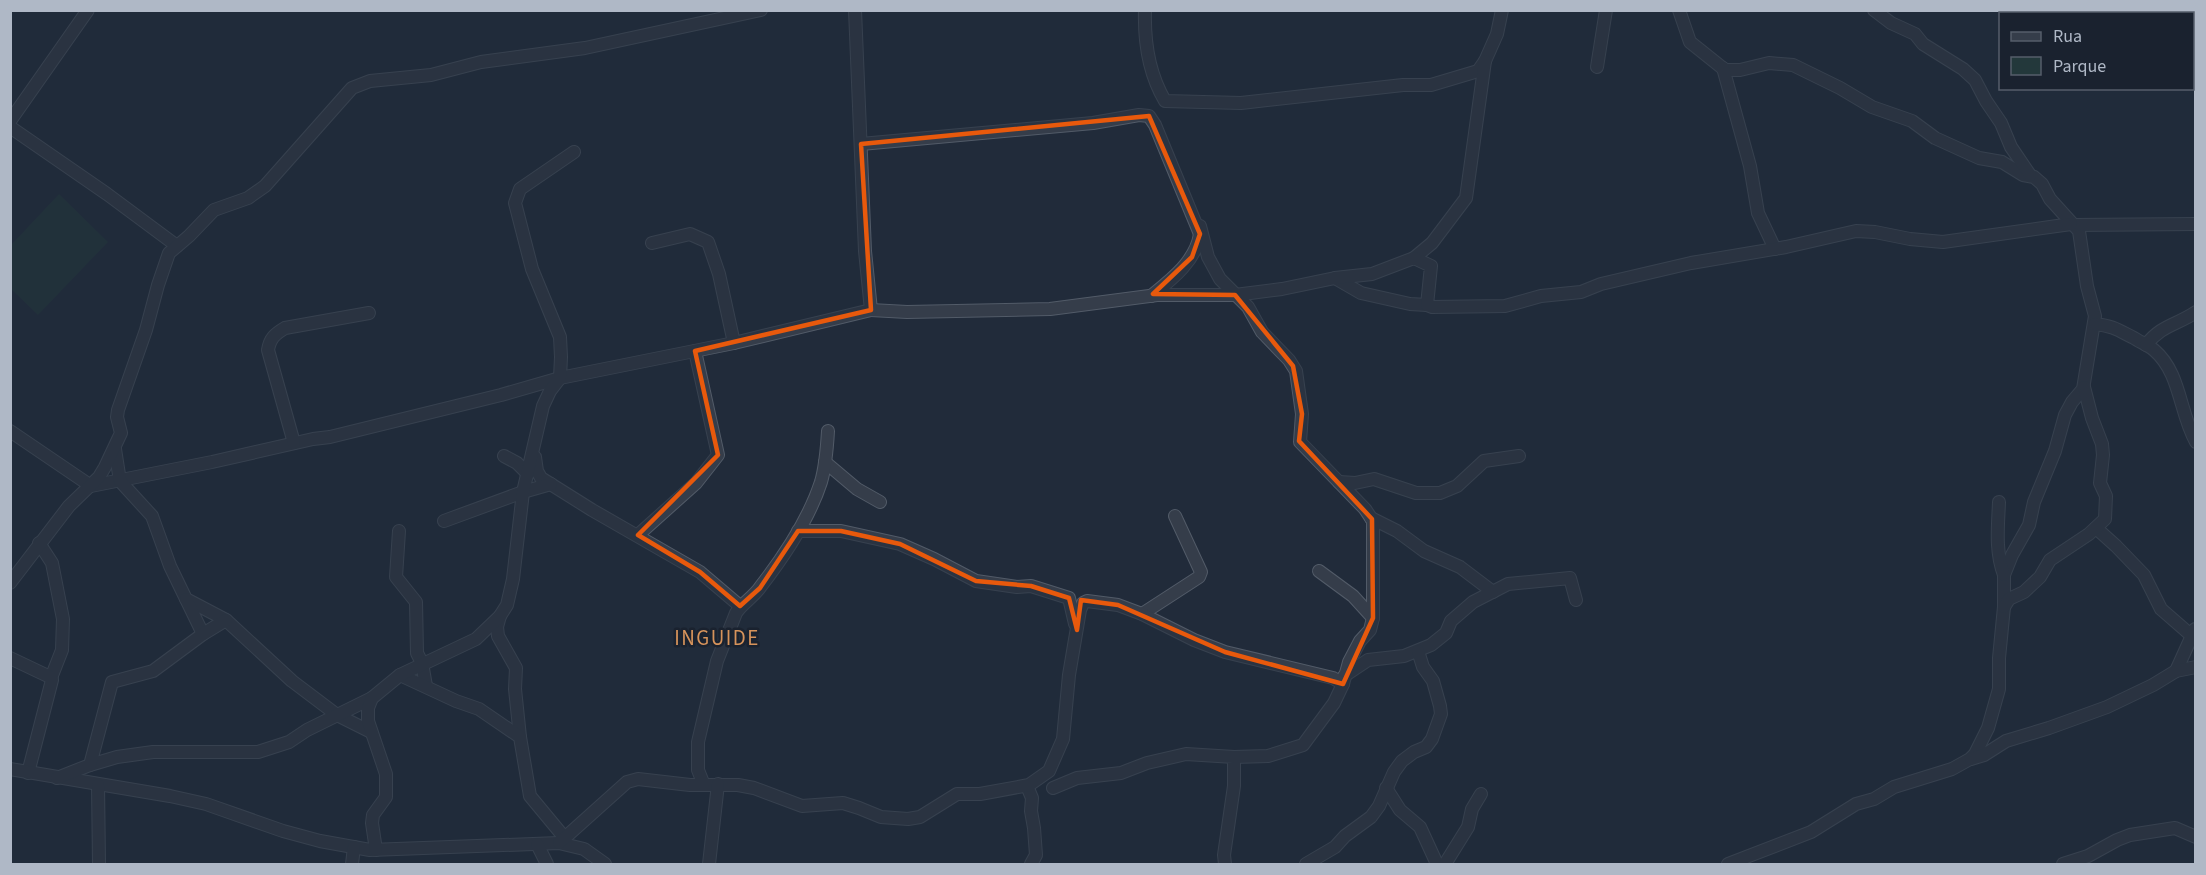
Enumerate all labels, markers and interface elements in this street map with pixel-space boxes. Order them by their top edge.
legend [1999,12,2194,90]
text: Rua [2053,24,2082,49]
text: Parque [2053,54,2106,79]
district label: INGUIDE [674,623,760,653]

